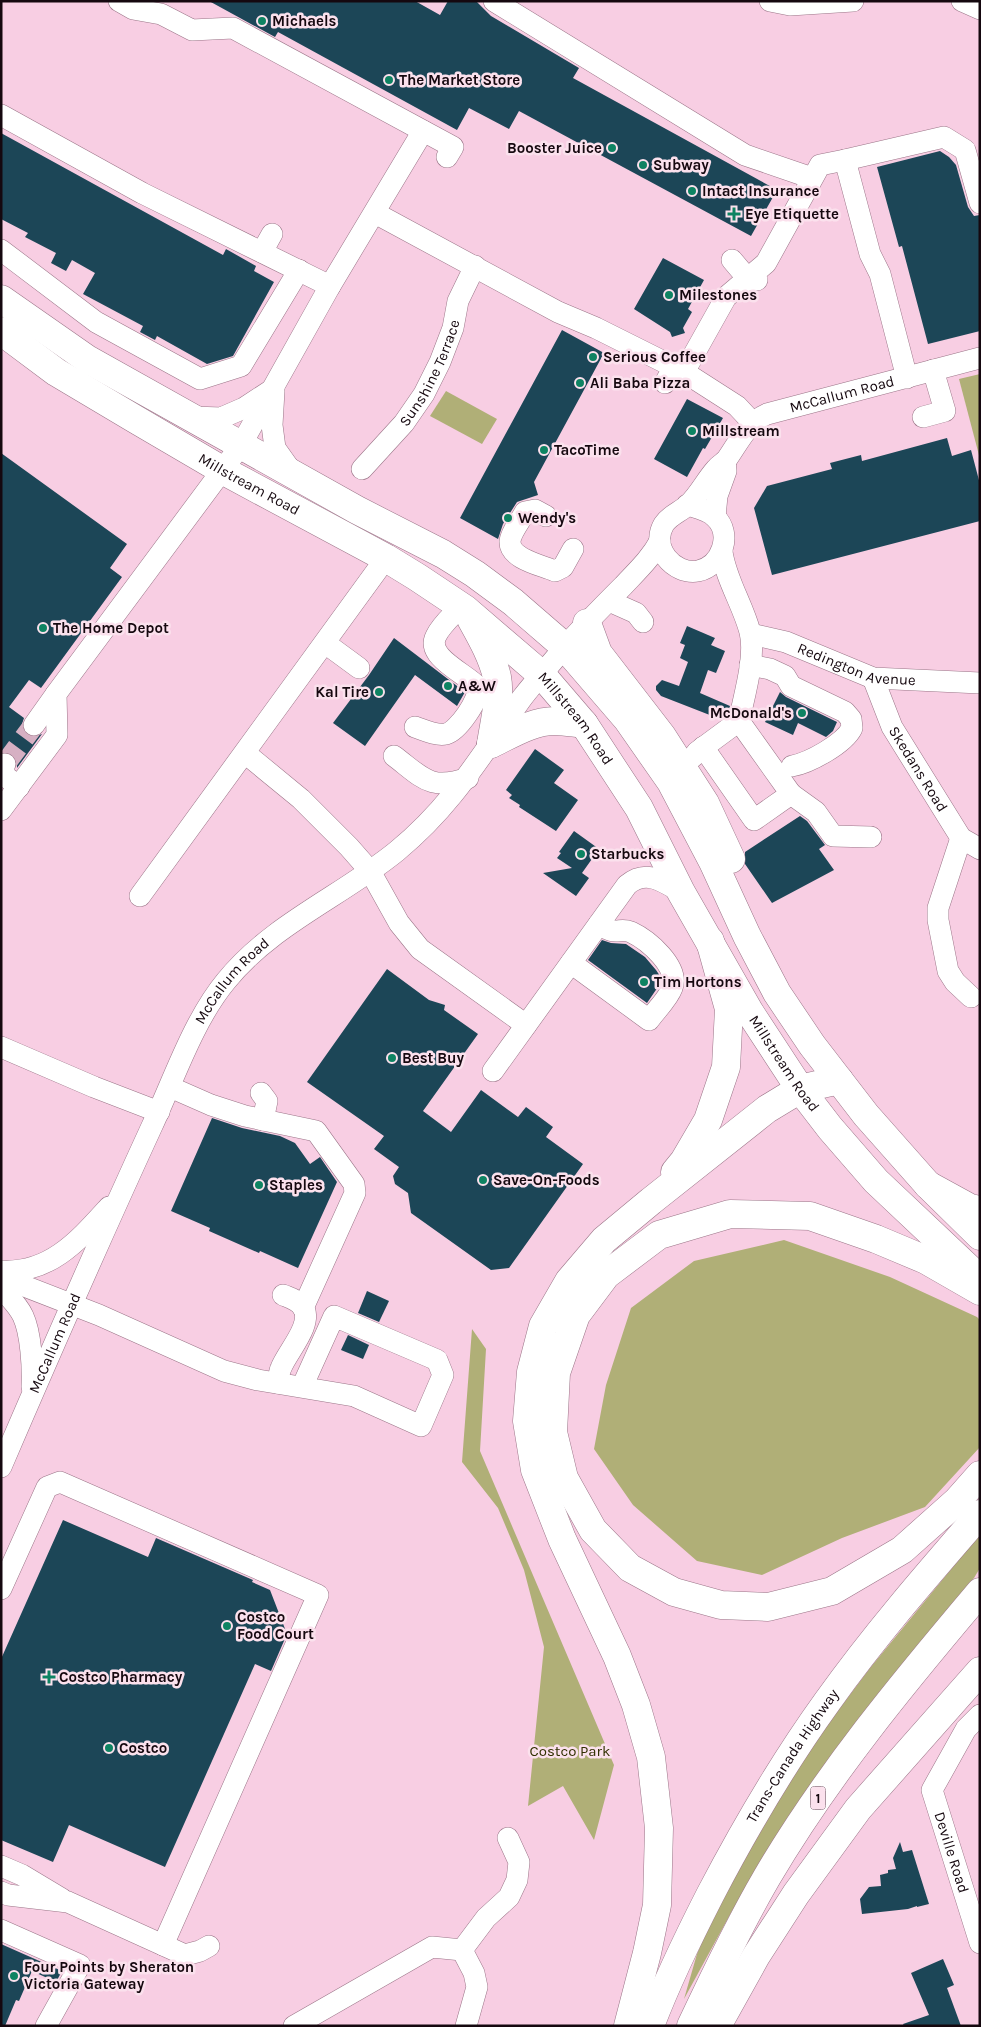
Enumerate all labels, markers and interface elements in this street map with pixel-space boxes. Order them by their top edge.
place label: Michaels [272,12,337,30]
marker: Michaels [256,15,268,27]
place label: The Market Store [399,71,520,89]
marker: The Market Store [383,74,395,86]
place label: Booster Juice [507,139,602,157]
marker: Booster Juice [606,142,618,154]
place label: Subway [653,156,709,174]
marker: Subway [637,159,649,171]
place label: Intact Insurance [702,182,819,200]
marker: Intact Insurance [686,185,698,197]
place label: Eye Etiquette [745,205,839,223]
marker: Eye Etiquette [727,207,741,221]
place label: Milestones [679,286,757,304]
marker: Milestones [663,289,675,301]
street label: Sunshine Terrace [395,318,463,430]
place label: Serious Coffee [603,348,706,366]
marker: Serious Coffee [587,351,599,363]
street label: McCallum Road [788,372,896,417]
place label: Ali Baba Pizza [590,374,690,392]
marker: Ali Baba Pizza [574,377,586,389]
place label: Millstream [702,422,780,440]
marker: Millstream [686,425,698,437]
place label: TacoTime [554,441,620,459]
marker: TacoTime [538,444,550,456]
street label: Millstream Road [195,449,303,519]
place label: Wendy's [518,509,576,527]
marker: Wendy's [502,512,514,524]
place label: The Home Depot [53,619,169,637]
marker: The Home Depot [37,622,49,634]
street label: Redington Avenue [795,639,916,689]
street label: Millstream Road [534,668,617,768]
place label: A&W [458,677,497,695]
marker: A&W [442,680,454,692]
place label: Kal Tire [315,683,369,701]
marker: Kal Tire [373,686,385,698]
place label: McDonald's [710,704,792,722]
marker: McDonald's [796,707,808,719]
street label: Skedans Road [885,723,951,815]
place label: Starbucks [591,845,665,863]
marker: Starbucks [575,848,587,860]
street label: McCallum Road [191,934,273,1027]
place label: Tim Hortons [654,973,742,991]
marker: Tim Hortons [638,976,650,988]
street label: Millstream Road [745,1012,823,1115]
place label: Best Buy [402,1049,464,1067]
marker: Best Buy [386,1052,398,1064]
place label: Save-On-Foods [493,1171,600,1189]
marker: Save-On-Foods [477,1174,489,1186]
place label: Staples [269,1176,323,1194]
marker: Staples [253,1179,265,1191]
street label: McCallum Road [25,1290,85,1396]
place label: Costco Food Court [237,1608,314,1643]
marker: Costco Food Court [221,1620,233,1632]
place label: Costco Pharmacy [59,1668,183,1686]
marker: Costco Pharmacy [43,1671,55,1683]
street label: Trans-Canada Highway [742,1685,842,1826]
place label: Costco [119,1739,167,1757]
marker: Costco [103,1742,115,1754]
park label: Costco Park [530,1742,610,1760]
road number: 1 [810,1786,826,1810]
street label: Deville Road [930,1810,973,1895]
place label: Four Points by Sheraton Victoria Gateway [24,1958,194,1993]
marker: Four Points by Sheraton Victoria Gateway [8,1970,20,1982]

